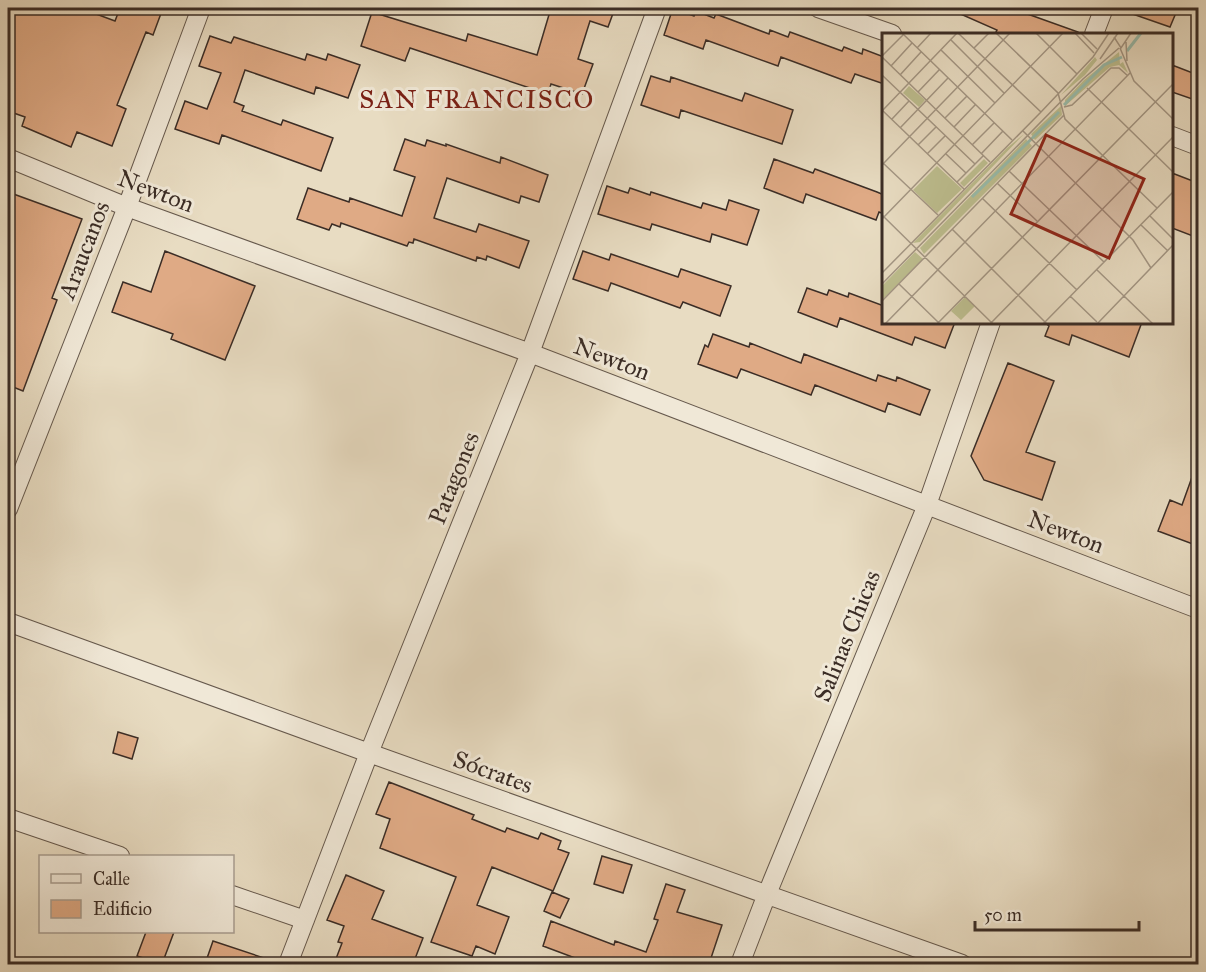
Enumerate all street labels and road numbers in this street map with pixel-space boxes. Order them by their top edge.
street label: Newton [114,163,198,219]
street label: Araucanos [51,197,116,304]
street label: Newton [570,331,654,387]
street label: Patagones [422,427,486,529]
street label: Newton [1024,504,1108,560]
street label: Salinas Chicas [807,566,887,706]
street label: Sócrates [449,744,537,800]

